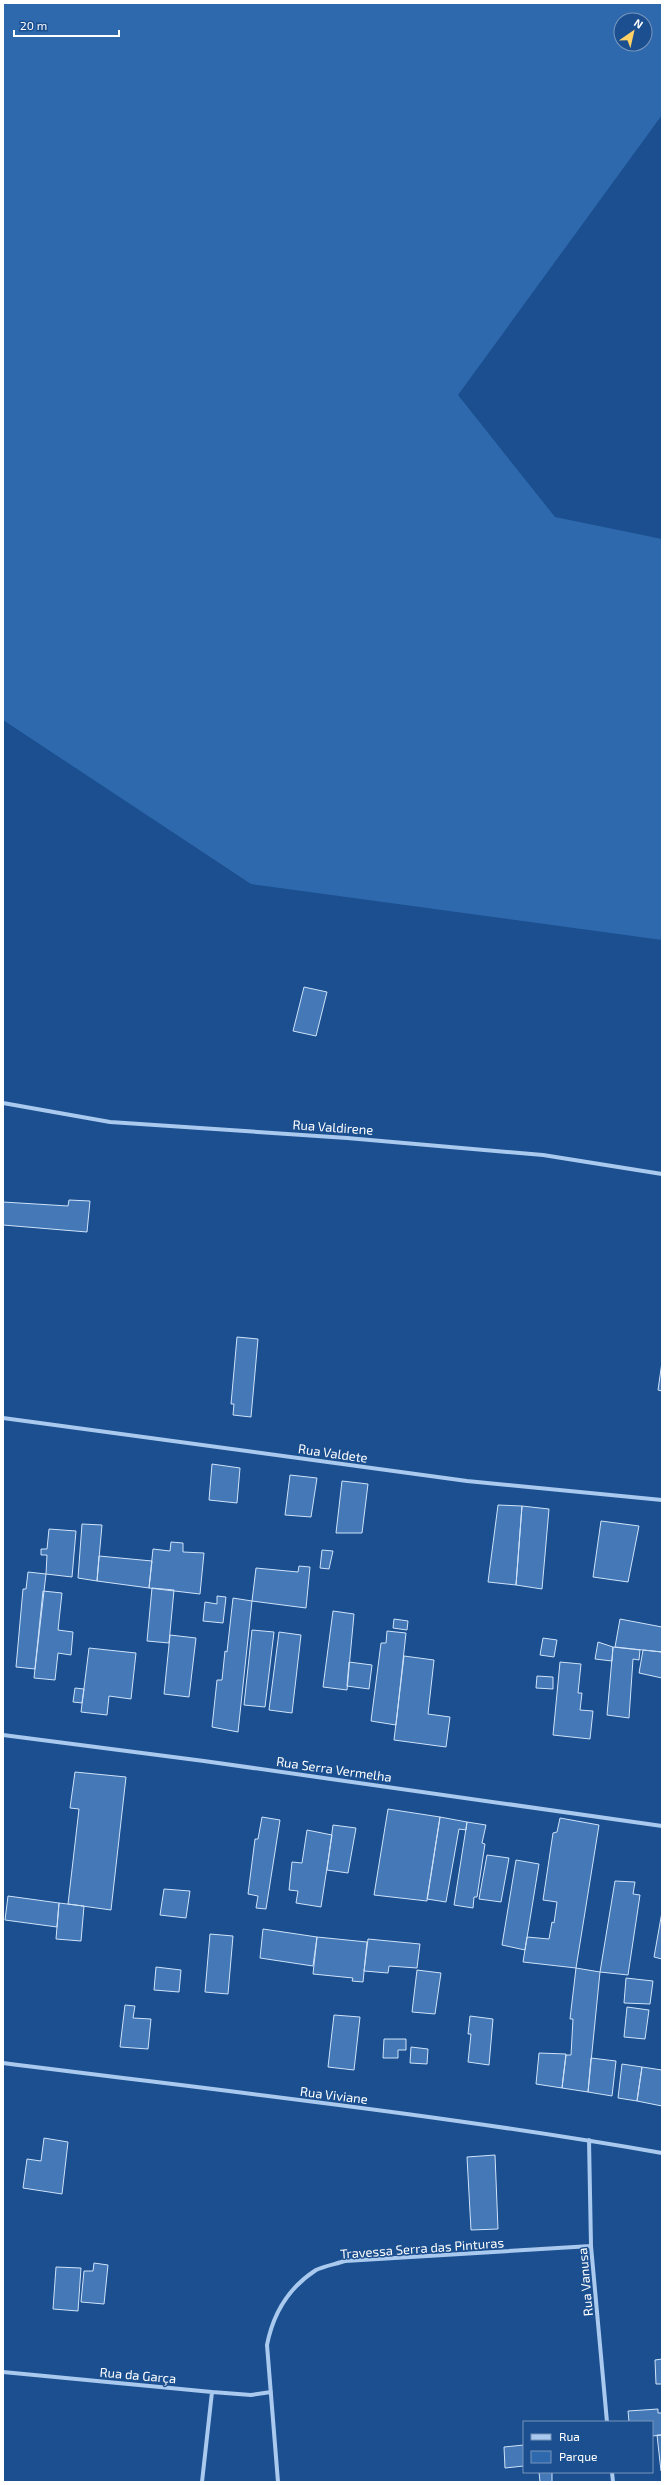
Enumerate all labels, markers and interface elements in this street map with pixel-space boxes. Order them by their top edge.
scale bar [14,12,119,38]
north arrow [613,12,653,52]
text: N [632,16,646,31]
text: 20 m [20,18,47,32]
street label: Rua Valdirene [292,1116,374,1138]
street label: Rua Valdete [297,1440,369,1466]
street label: Rua Serra Vermelha [275,1753,393,1785]
street label: Rua Viviane [299,2083,369,2107]
street label: Travessa Serra das Pinturas [339,2234,505,2262]
street label: Rua Vanusa [574,2247,596,2317]
street label: Rua da Garça [99,2364,177,2387]
legend [523,2421,653,2473]
text: Rua [559,2429,580,2443]
text: Parque [559,2449,597,2463]

